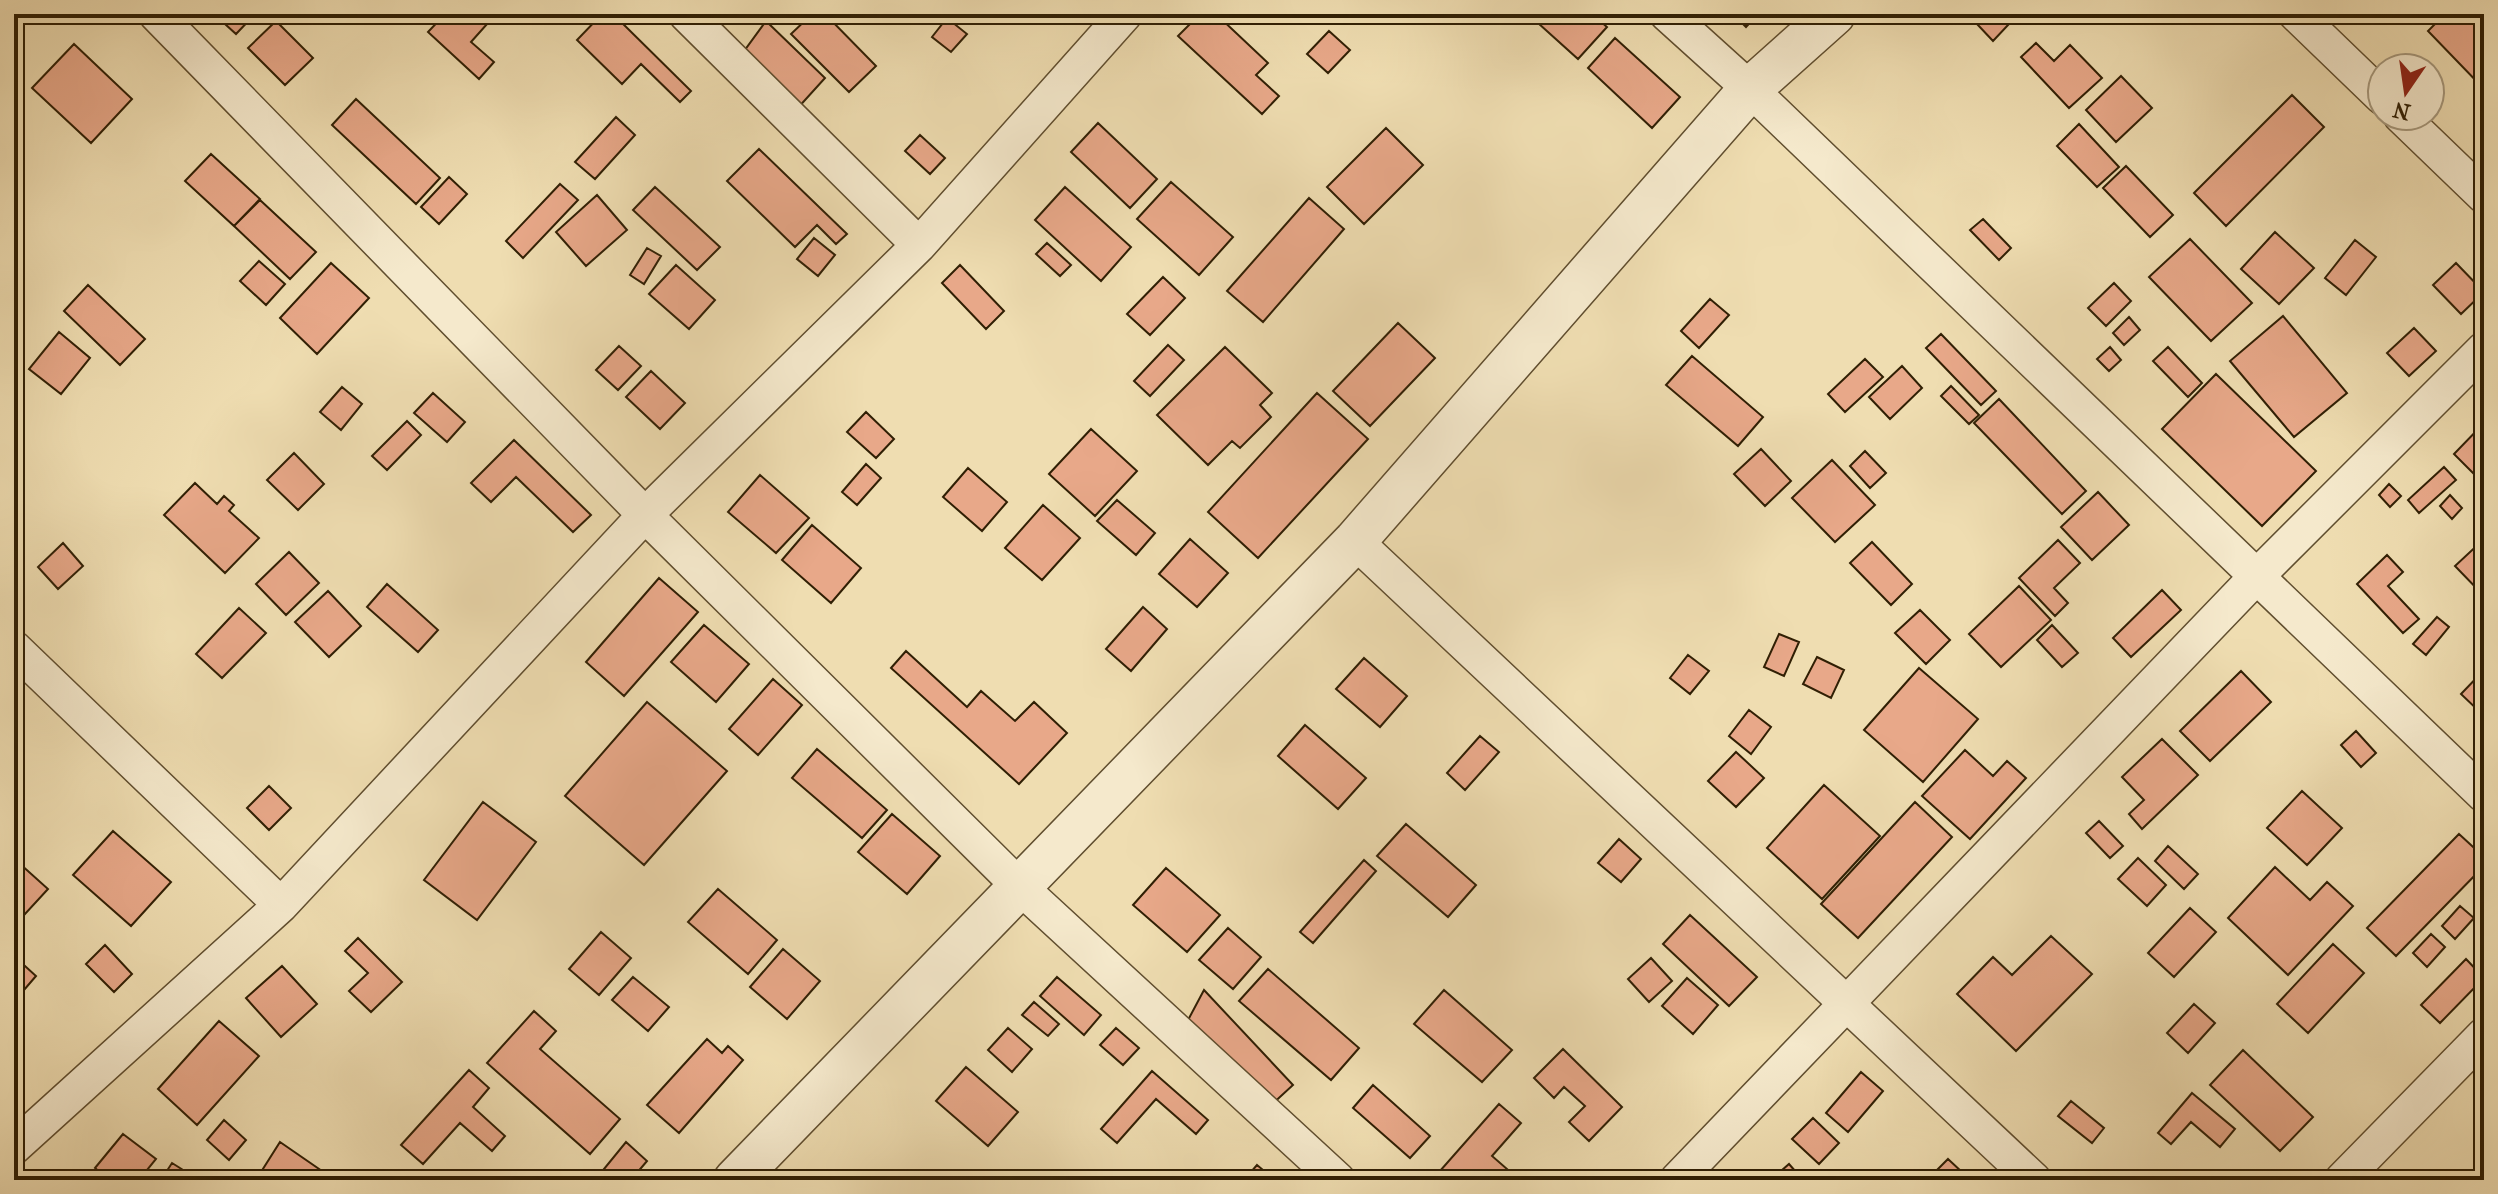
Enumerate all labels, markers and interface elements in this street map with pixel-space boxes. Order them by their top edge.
north arrow [2366,52,2446,132]
text: N [2390,96,2413,125]

